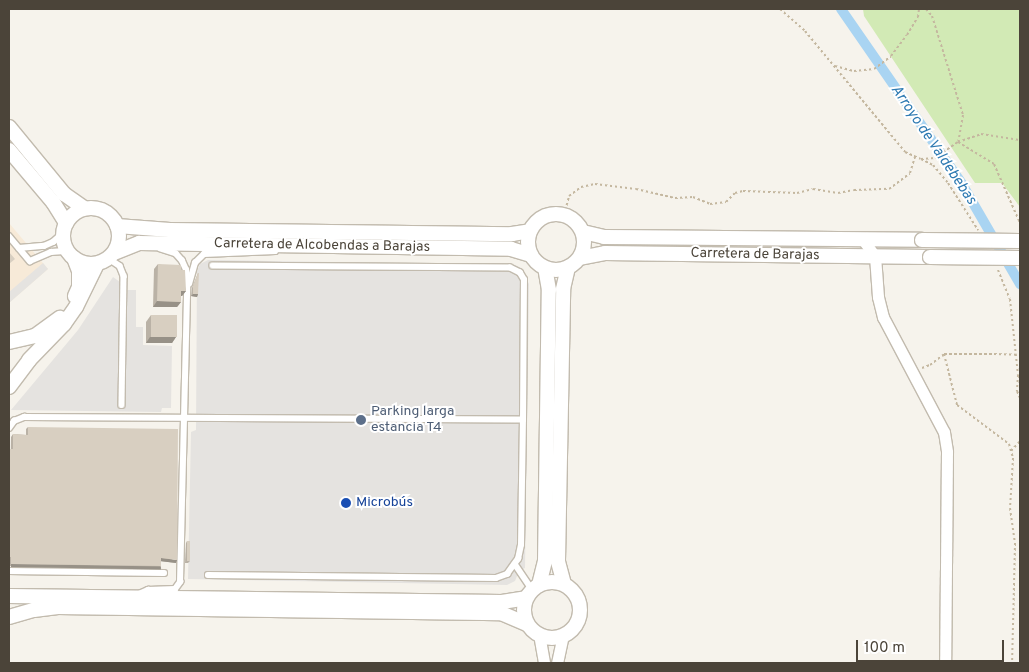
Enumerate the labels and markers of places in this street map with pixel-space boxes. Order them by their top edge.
place label: Parking larga estancia T4 [371,404,454,437]
marker: Parking larga estancia T4 [355,414,367,426]
place label: Microbús [356,495,413,511]
marker: Microbús [340,497,352,509]

